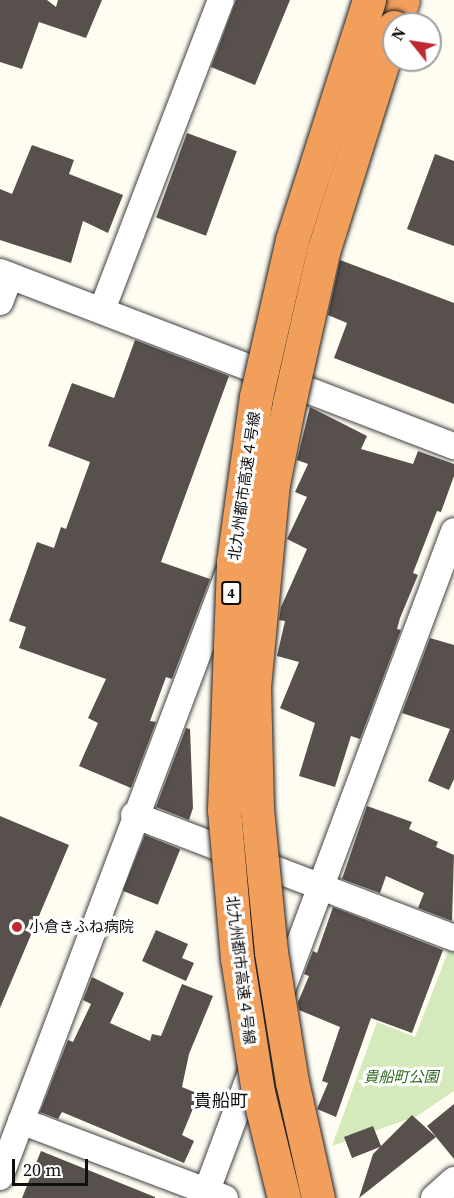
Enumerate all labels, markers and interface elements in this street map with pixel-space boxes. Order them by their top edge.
north arrow [382,12,442,72]
text: N [386,23,411,45]
street label: 北九州都市高速４号線 [225,410,263,562]
road number: 4 [220,582,242,604]
street label: 北九州都市高速４号線 [223,894,259,1046]
place label: 小倉きふね病院 [29,918,134,936]
marker: 小倉きふね病院 [10,920,24,934]
park label: 貴船町公園 [364,1068,438,1086]
district label: 貴船町 [194,1090,248,1112]
scale bar [15,1147,92,1185]
text: 20 m [23,1157,61,1182]

